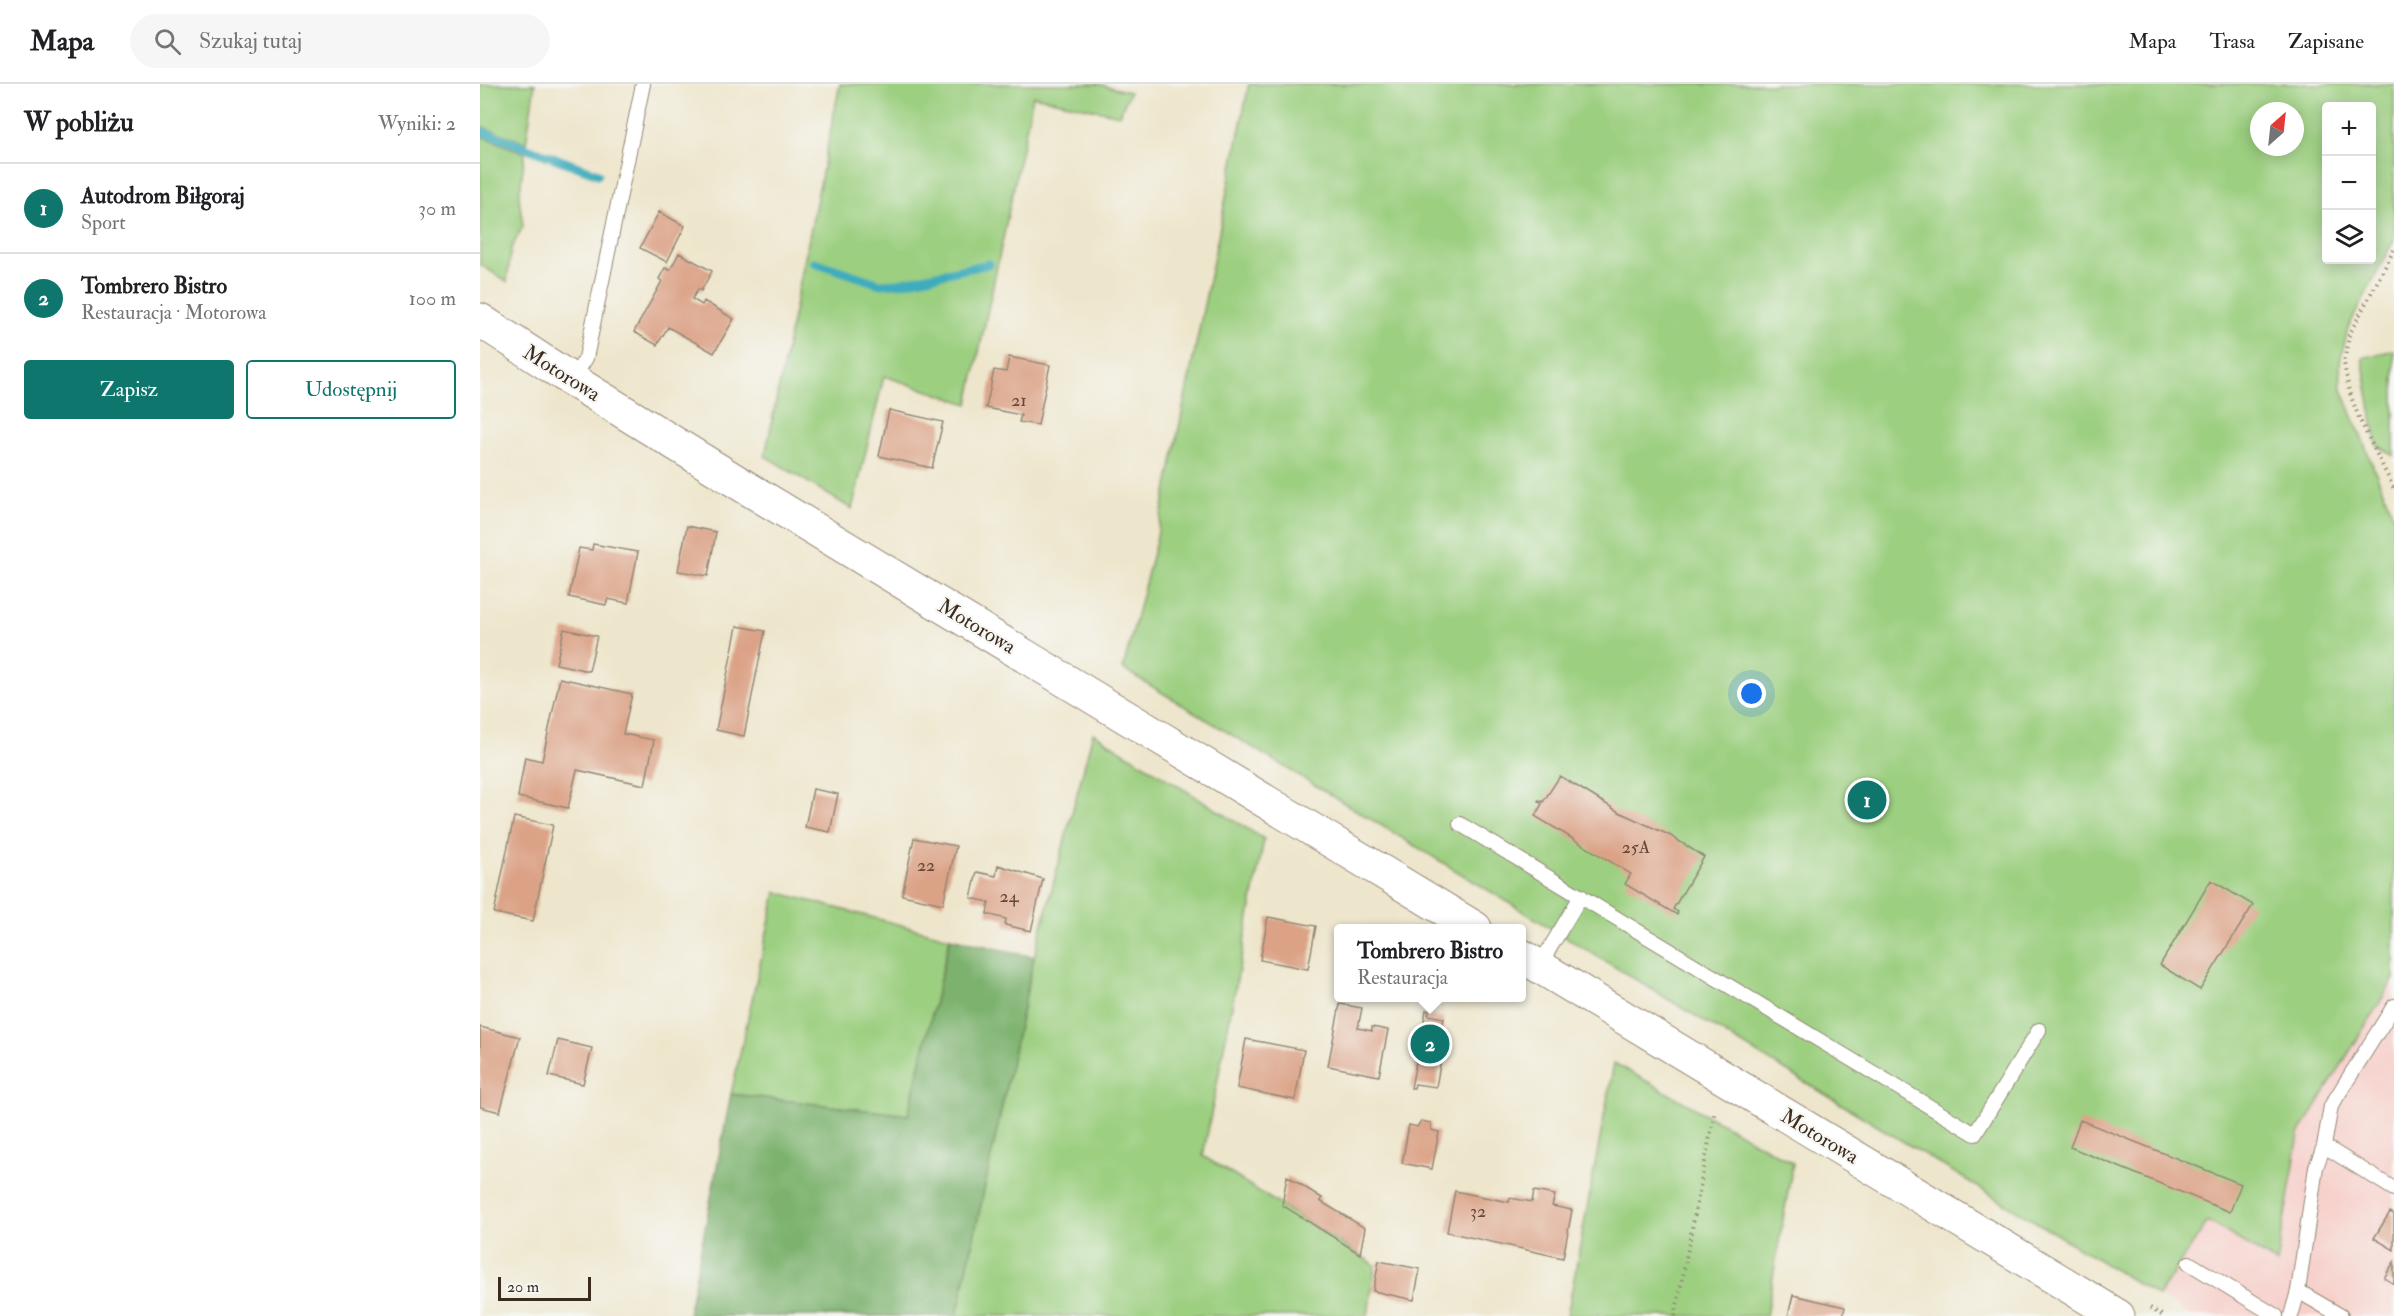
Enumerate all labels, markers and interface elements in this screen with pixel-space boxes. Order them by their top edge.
search box [130,14,550,68]
text: Mapa [30,24,94,59]
icon: search [151,25,184,58]
text: Szukaj tutaj [199,27,302,55]
text: Mapa [2128,28,2176,55]
text: Trasa [2209,28,2255,55]
text: Zapisane [2288,28,2364,55]
north arrow [2250,102,2304,156]
map controls [2322,102,2376,264]
button: + [2322,102,2376,156]
text: W pobliżu [24,107,134,139]
text: Wyniki: 2 [378,111,456,136]
button: − [2322,156,2376,210]
text: Autodrom Biłgoraj [81,182,245,210]
text: 1 [40,196,47,221]
text: 30 m [418,196,456,221]
text: Sport [81,210,126,235]
button: layers [2322,210,2376,264]
text: Tombrero Bistro [81,272,227,300]
text: 2 [38,286,49,311]
text: 100 m [409,286,456,311]
text: Restauracja · Motorowa [81,300,266,325]
street label: Motorowa [518,339,606,408]
button: Zapisz [24,360,234,419]
button: Udostępnij [246,360,456,419]
house number: 21 [1011,389,1027,412]
street label: Motorowa [933,593,1021,660]
your location [1737,679,1766,708]
pin: 1 [1848,778,1886,822]
house number: 25A [1622,836,1651,859]
house number: 22 [917,854,935,877]
house number: 24 [1000,885,1020,908]
popup [1334,924,1526,1002]
text: Tombrero Bistro [1357,937,1503,965]
text: Restauracja [1357,965,1448,990]
pin: 2 [1410,1022,1450,1066]
street label: Motorowa [1776,1103,1864,1170]
house number: 32 [1470,1200,1486,1223]
scale bar [498,1274,591,1302]
text: 20 m [507,1277,539,1297]

